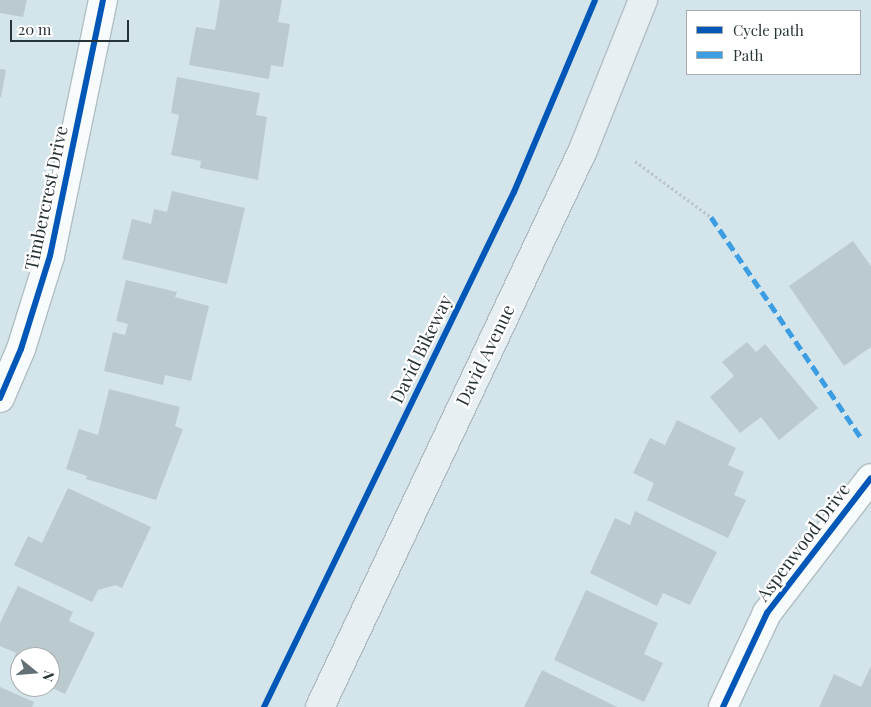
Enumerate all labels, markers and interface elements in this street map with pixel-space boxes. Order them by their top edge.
scale bar [12,10,131,42]
legend [686,10,861,75]
text: 20 m [18,19,51,39]
text: Cycle path [733,20,804,40]
text: Path [733,45,763,65]
street label: Timbercrest Drive [20,123,72,273]
street label: David Bikeway [386,292,456,406]
street label: David Avenue [451,301,519,409]
street label: Aspenwood Drive [752,479,854,605]
north arrow [10,647,60,697]
text: N [38,669,59,684]

